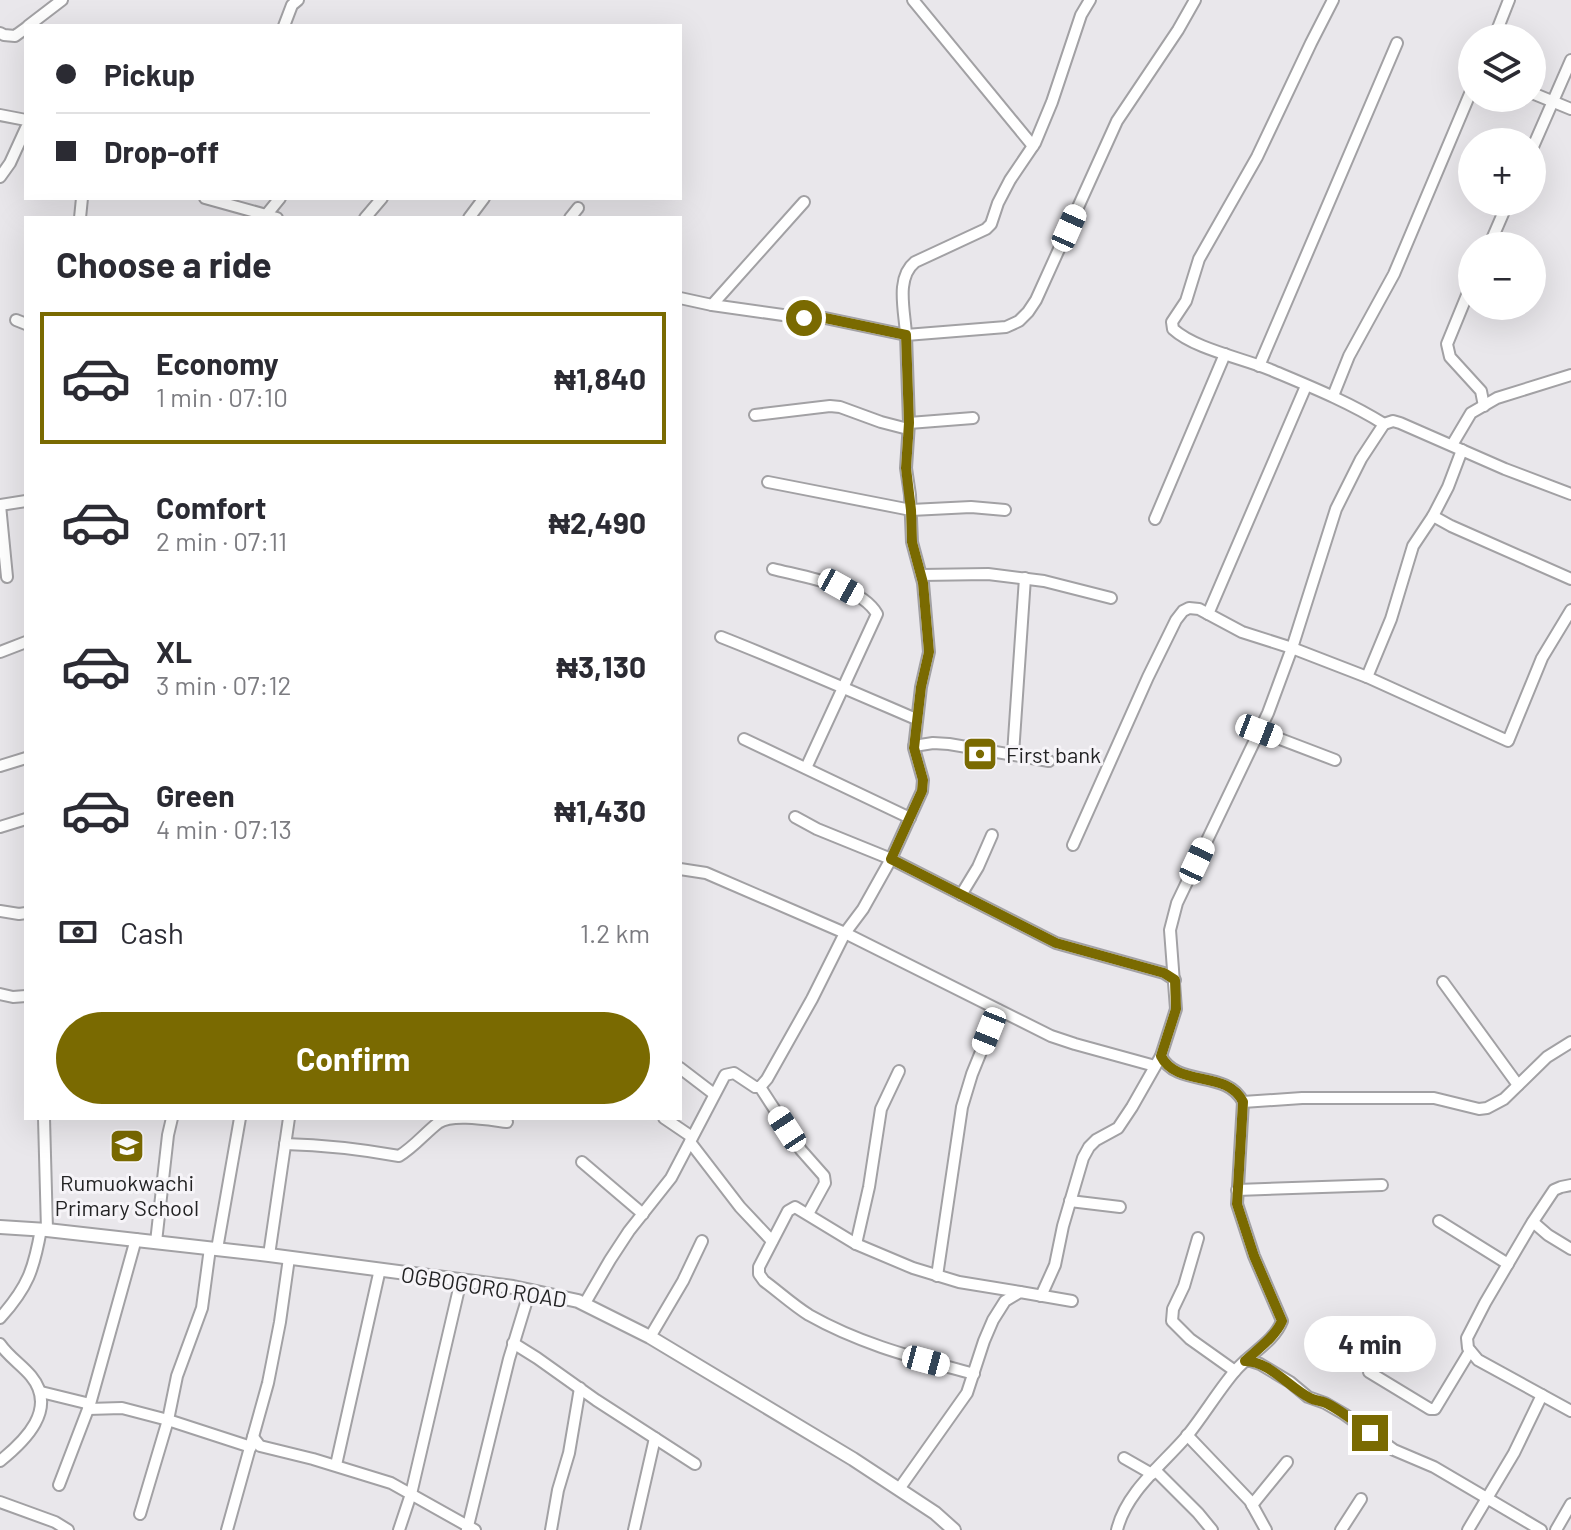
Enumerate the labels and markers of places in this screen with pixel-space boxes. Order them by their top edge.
bank icon: First bank [961,735,999,773]
place label: First bank [1006,741,1101,767]
school or university icon: Rumuokwachi Primary School [108,1127,146,1165]
place label: Rumuokwachi Primary School [55,1169,199,1220]

